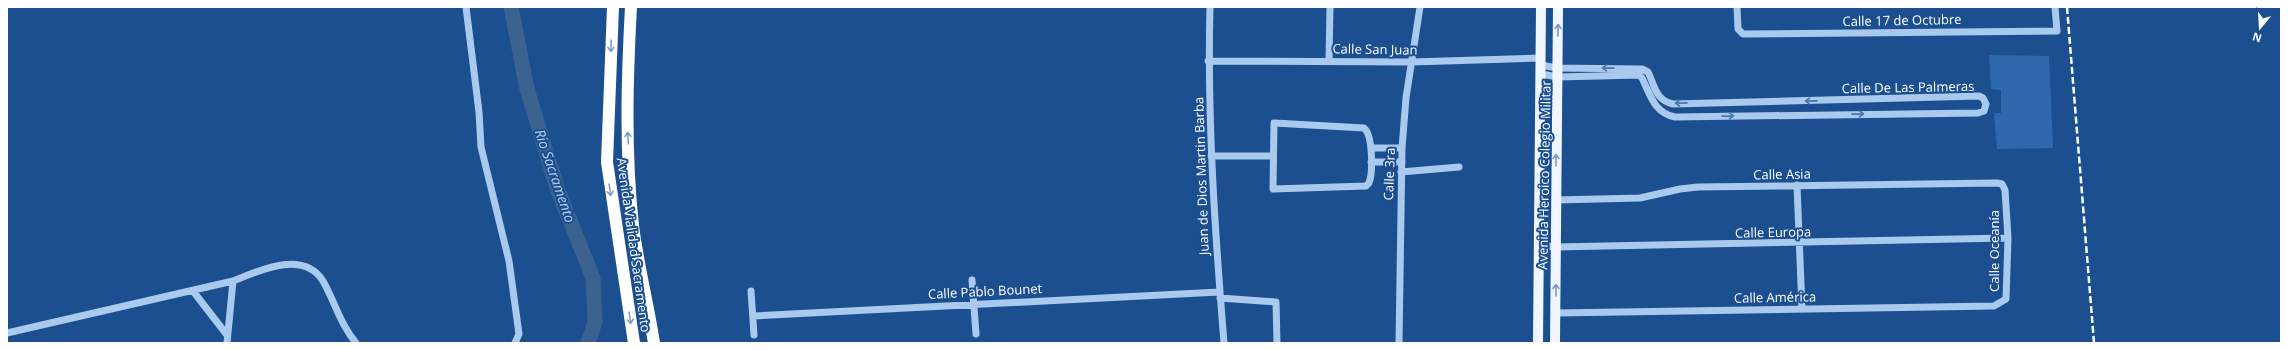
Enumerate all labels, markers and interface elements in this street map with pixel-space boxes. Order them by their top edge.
north arrow [2240,8,2280,48]
street label: Calle 17 de Octubre [1842,10,1962,30]
one-way arrow [1554,24,1562,37]
text: N [2250,29,2263,47]
one-way arrow [607,39,615,52]
street label: Calle San Juan [1332,39,1418,59]
one-way arrow [1602,65,1615,72]
street label: Calle De Las Palmeras [1841,77,1975,97]
street label: Avenida Heroico Colegio Militar [1533,79,1555,270]
street label: Juan de Dios Martin Barba [1189,97,1213,257]
one-way arrow [1805,97,1818,105]
one-way arrow [1675,100,1688,107]
one-way arrow [1851,110,1864,118]
one-way arrow [1721,112,1734,120]
water label: Rio Sacramento [531,127,580,225]
one-way arrow [624,132,631,145]
street label: Calle 3ra [1379,147,1399,201]
one-way arrow [1552,154,1560,167]
street label: Avenida Vialidad Sacramento [613,157,655,334]
street label: Calle Asia [1753,164,1811,184]
one-way arrow [606,183,614,196]
street label: Calle Oceanía [1985,210,2003,292]
street label: Calle Europa [1735,222,1811,242]
street label: Calle Pablo Bounet [927,279,1043,303]
one-way arrow [1552,284,1560,297]
street label: Calle América [1734,287,1816,307]
one-way arrow [626,311,634,324]

